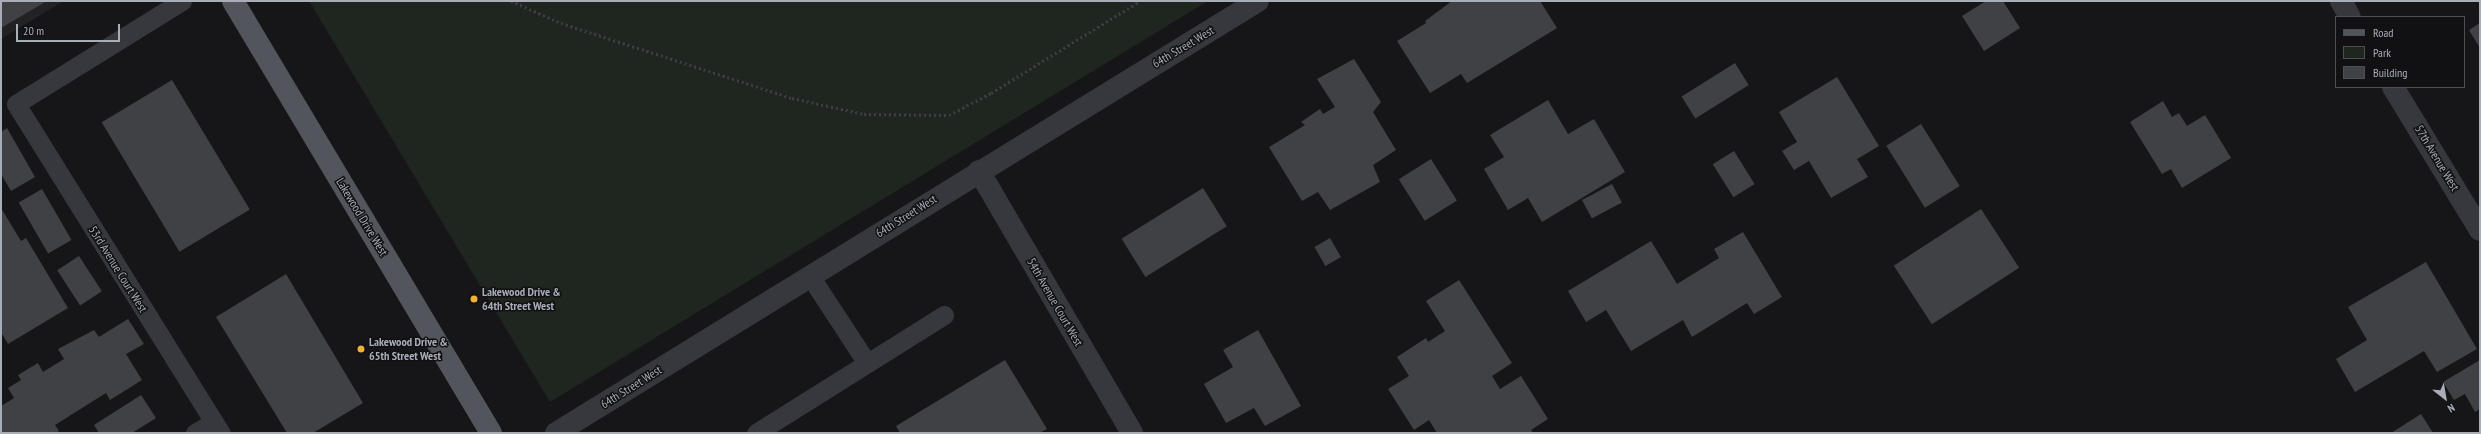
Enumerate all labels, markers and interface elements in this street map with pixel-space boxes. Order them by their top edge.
scale bar [18,16,122,42]
legend [2335,16,2465,88]
text: 20 m [23,23,44,38]
street label: 64th Street West [1150,23,1216,71]
text: Road [2373,25,2393,40]
text: Park [2373,45,2391,60]
text: Building [2373,65,2408,80]
street label: 57th Avenue West [2412,122,2462,194]
street label: Lakewood Drive West [333,175,391,259]
street label: 64th Street West [873,192,939,240]
street label: 53rd Avenue Court West [85,223,151,315]
street label: 54th Avenue Court West [1024,255,1086,349]
place label: Lakewood Drive & 64th Street West [482,285,561,313]
marker: Lakewood Drive & 64th Street West [469,294,479,304]
place label: Lakewood Drive & 65th Street West [369,335,448,363]
marker: Lakewood Drive & 65th Street West [356,344,366,354]
street label: 64th Street West [598,363,664,411]
north arrow [2425,378,2465,418]
text: N [2445,401,2457,416]

